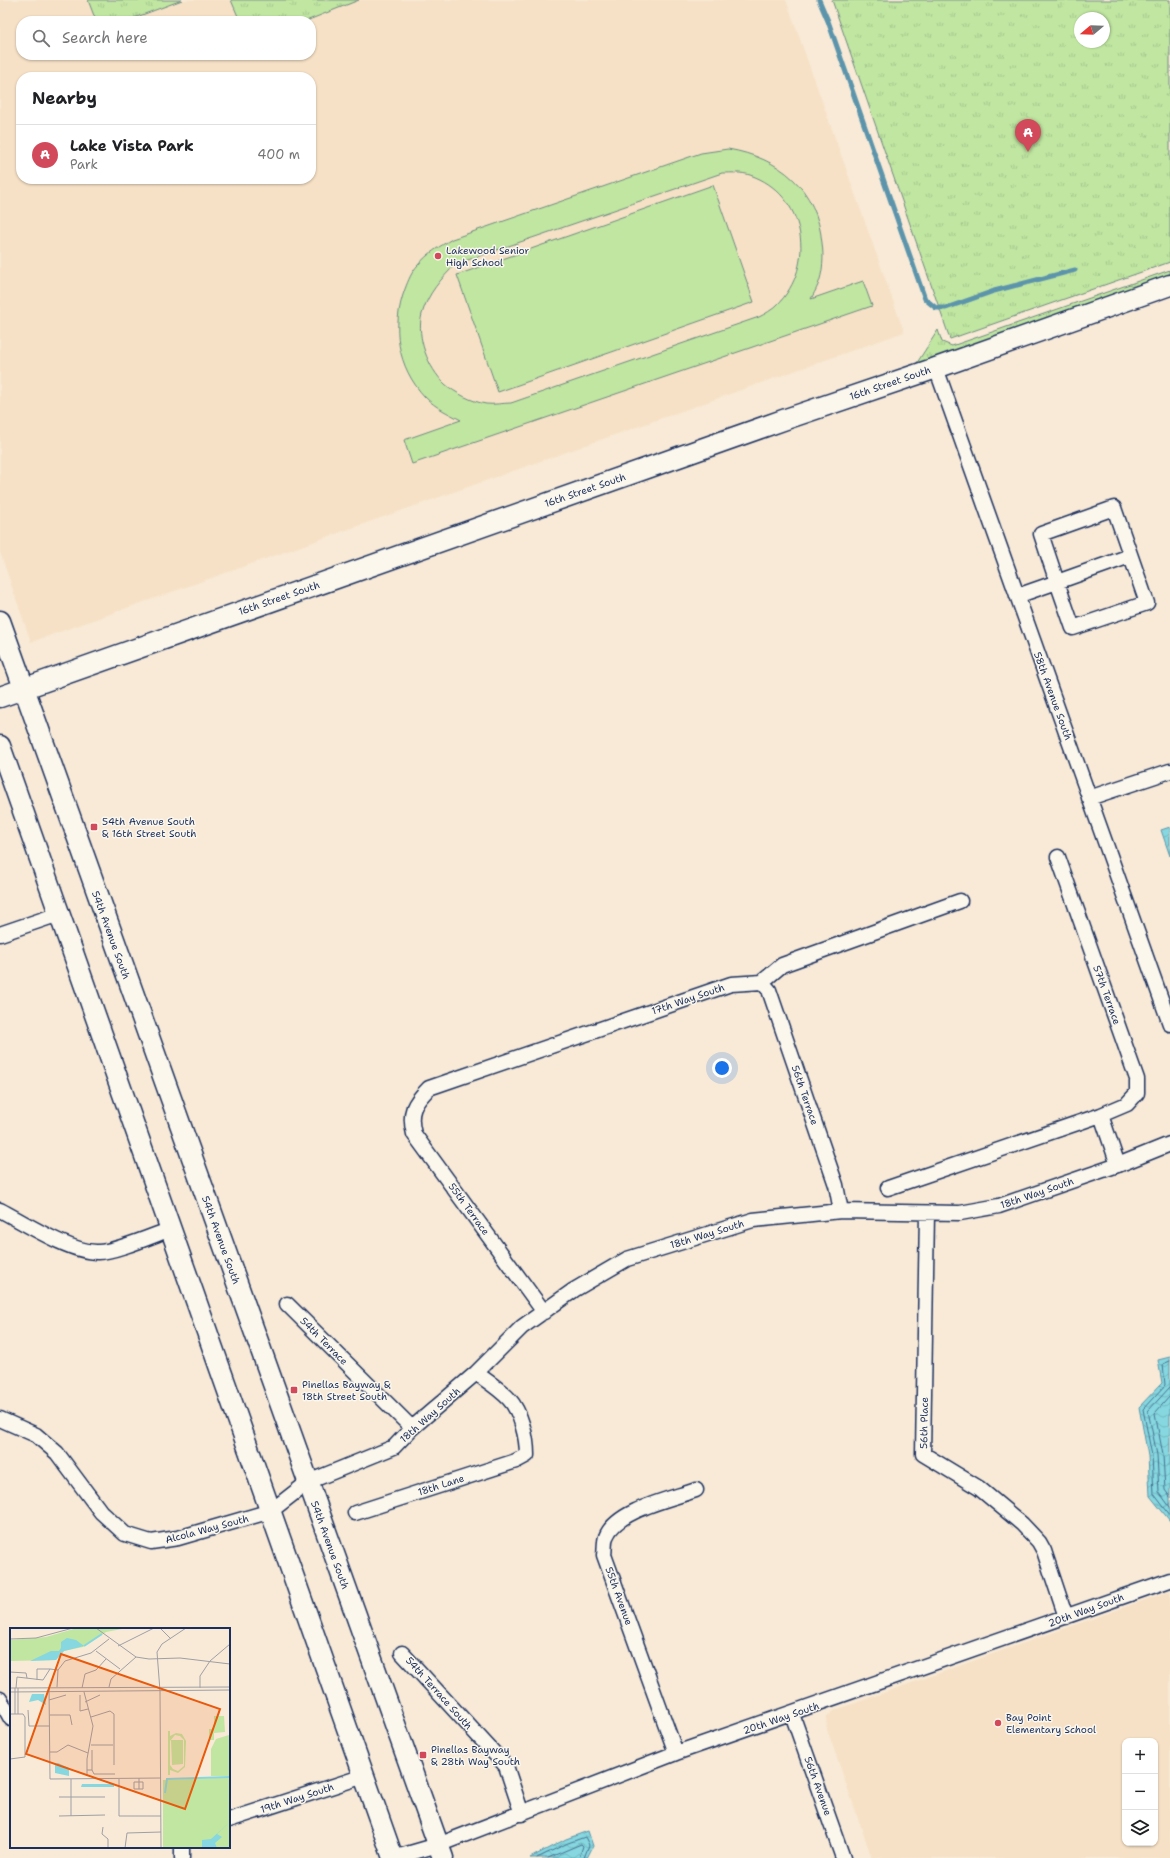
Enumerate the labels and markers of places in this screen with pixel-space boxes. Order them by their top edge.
pin: A [1015,119,1041,152]
place label: Lakewood Senior High School [446,244,530,269]
marker: Lakewood Senior High School [433,251,443,261]
place label: 54th Avenue South & 16th Street South [102,815,197,840]
marker: 54th Avenue South & 16th Street South [89,822,99,832]
place label: Pinellas Bayway & 18th Street South [302,1378,391,1403]
marker: Pinellas Bayway & 18th Street South [289,1385,299,1395]
place label: Bay Point Elementary School [1006,1711,1096,1736]
marker: Bay Point Elementary School [993,1718,1003,1728]
place label: Pinellas Bayway & 28th Way South [431,1743,520,1768]
marker: Pinellas Bayway & 28th Way South [418,1750,428,1760]

